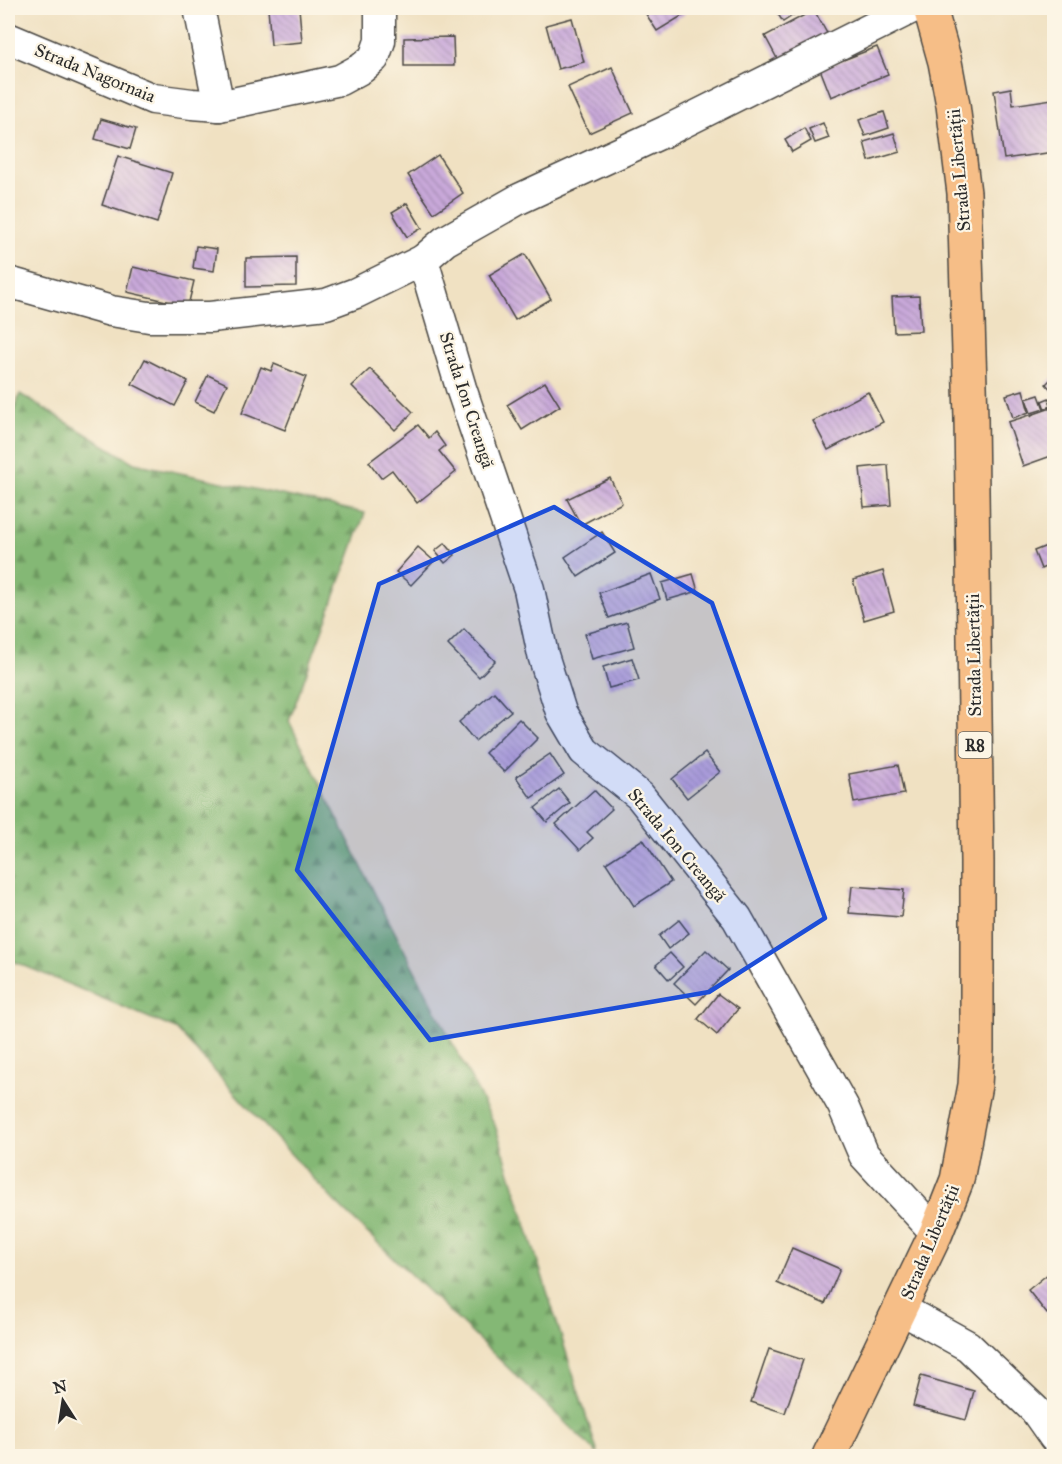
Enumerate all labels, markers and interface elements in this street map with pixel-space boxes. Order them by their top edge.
street label: Strada Nagornaia [31,39,159,108]
street label: Strada Libertății [943,108,975,232]
street label: Strada Ion Creangă [434,329,499,471]
street label: Strada Libertății [962,593,986,717]
road number: R8 [958,732,992,758]
street label: Strada Ion Creangă [622,784,731,907]
street label: Strada Libertății [896,1181,964,1303]
north arrow [33,1371,93,1431]
text: N [51,1376,69,1398]

